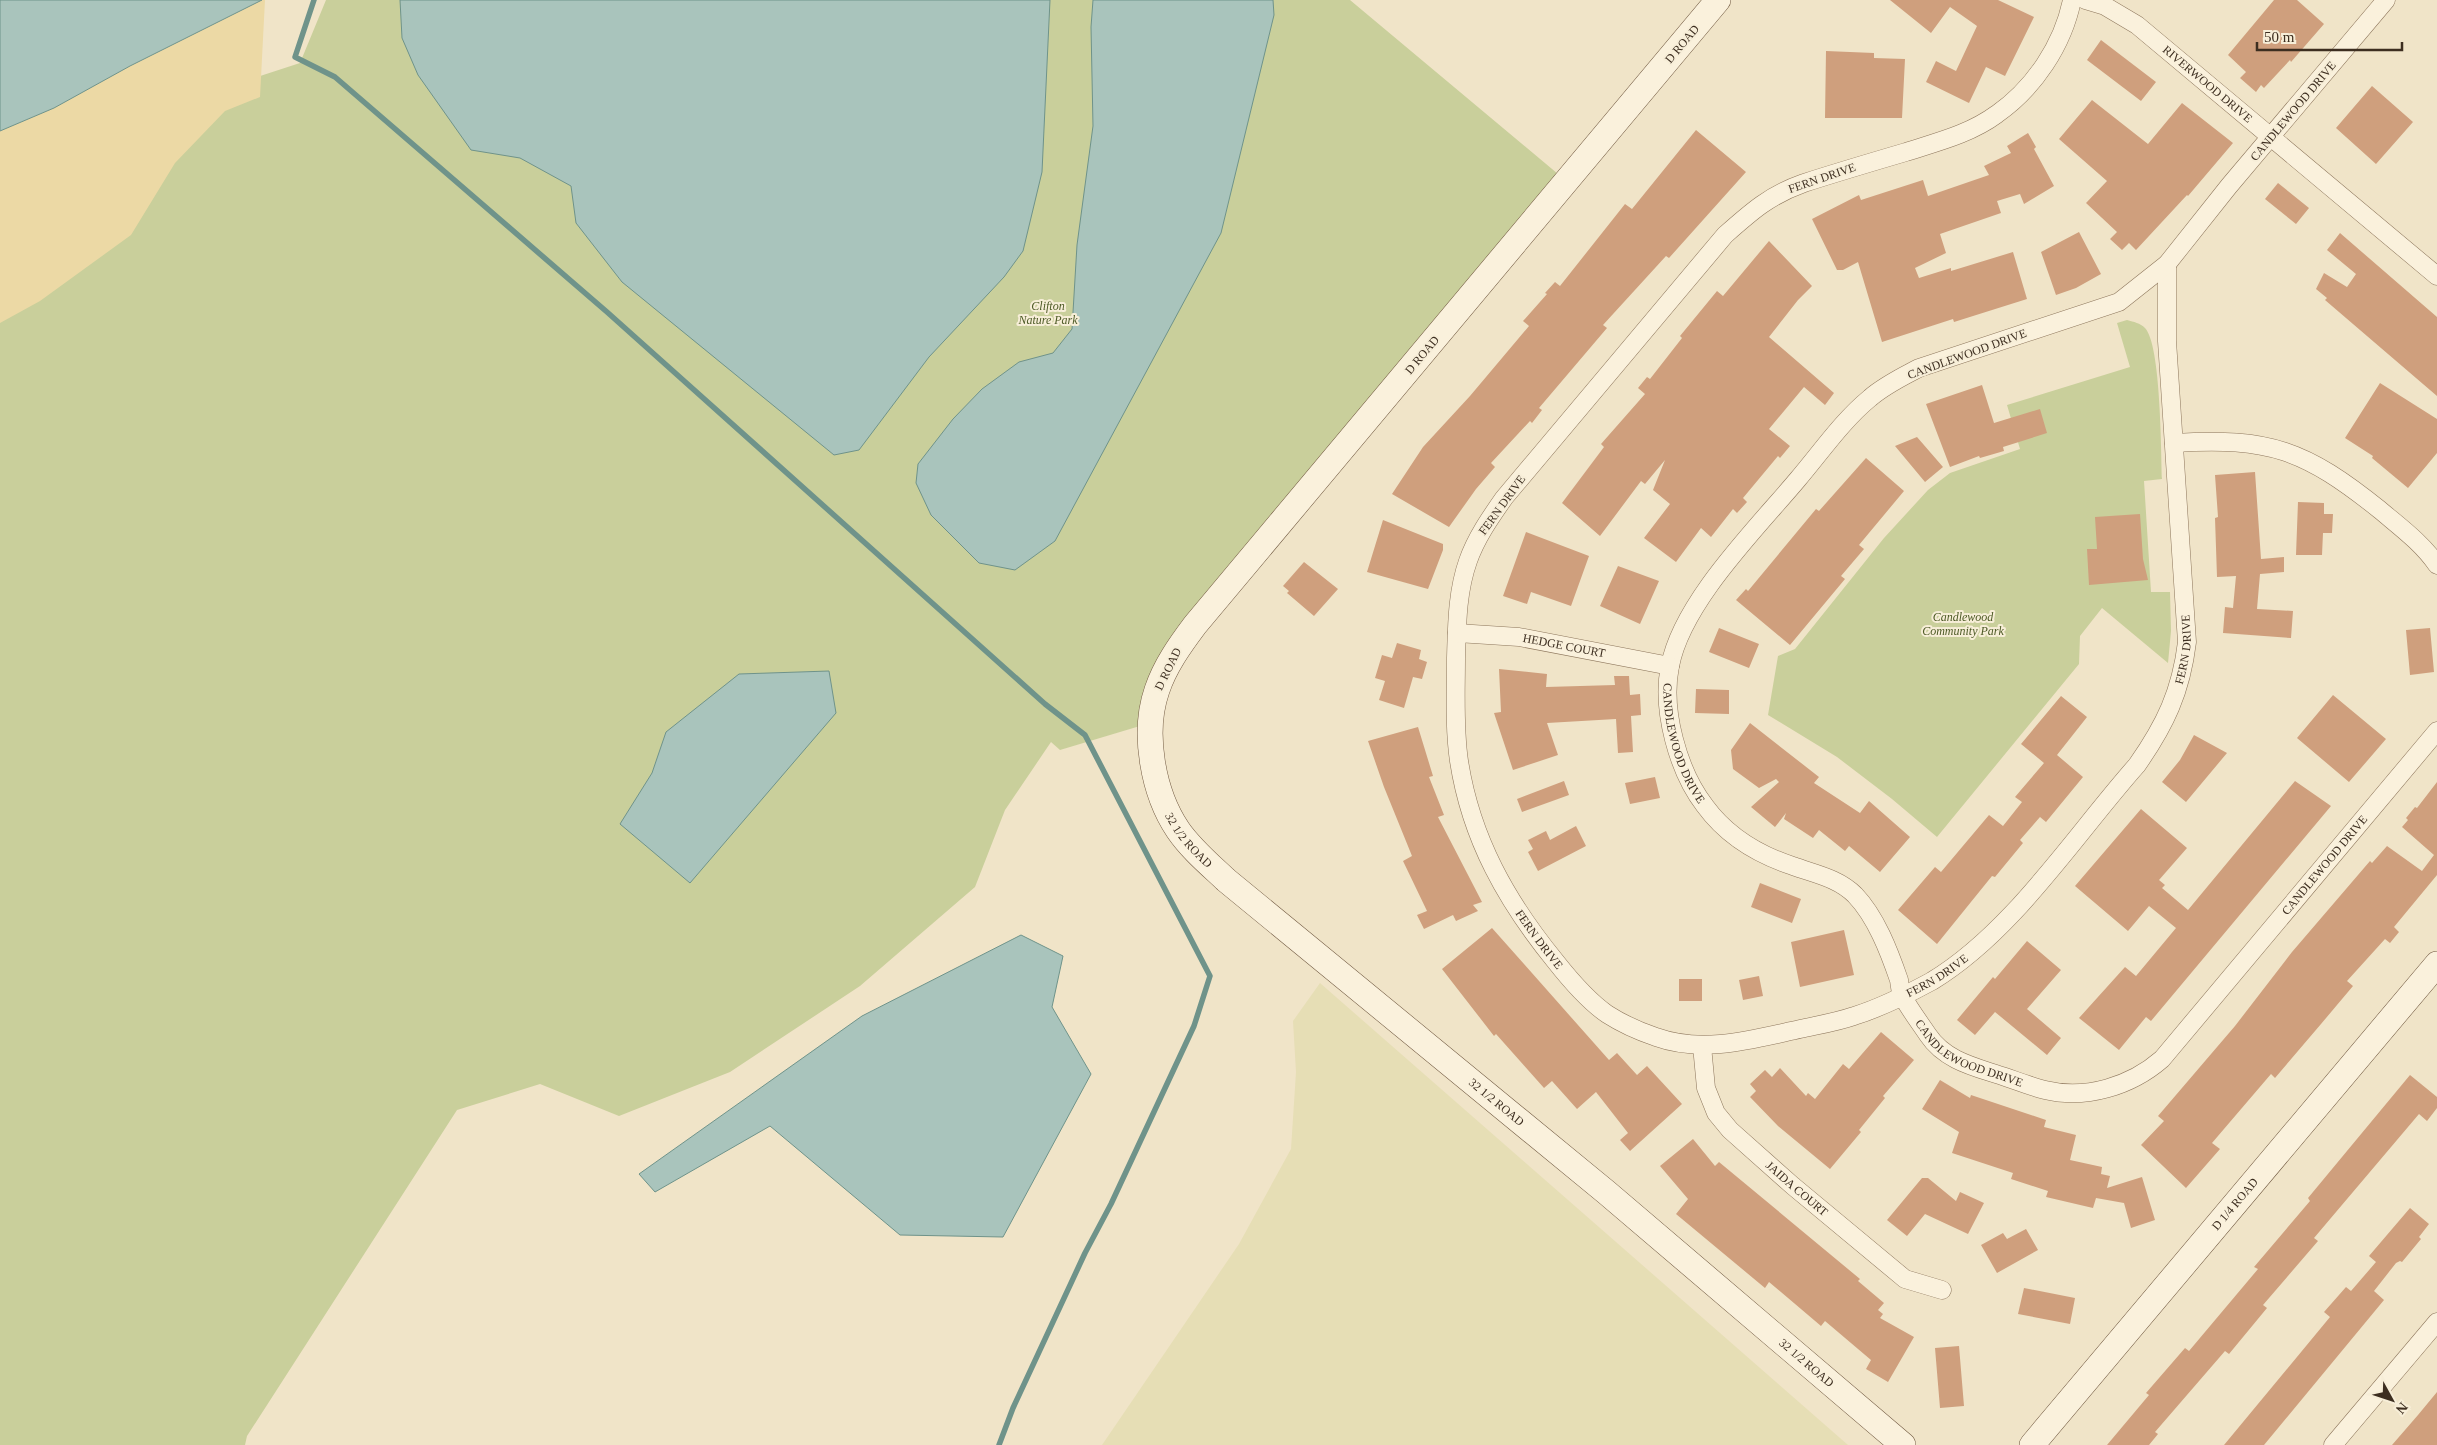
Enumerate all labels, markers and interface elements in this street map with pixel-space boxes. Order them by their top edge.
scale bar [2257,20,2402,52]
street label: D ROAD [1662,22,1702,66]
text: 50 m [2264,29,2295,45]
street label: RIVERWOOD DRIVE [2160,43,2255,125]
street label: CANDLEWOOD DRIVE [2247,58,2339,164]
street label: FERN DRIVE [1786,160,1858,196]
park label: Clifton Nature Park [1017,299,1078,327]
street label: CANDLEWOOD DRIVE [1906,326,2028,382]
street label: D ROAD [1402,333,1442,377]
street label: FERN DRIVE [1476,472,1528,538]
park label: Candlewood Community Park [1922,610,2005,638]
street label: FERN DRIVE [2172,614,2194,686]
street label: HEDGE COURT [1522,631,1607,661]
street label: D ROAD [1152,645,1184,693]
street label: CANDLEWOOD DRIVE [1661,683,1708,806]
street label: 32 1/2 ROAD [1162,810,1215,871]
street label: CANDLEWOOD DRIVE [2279,812,2370,918]
street label: FERN DRIVE [1513,907,1566,972]
street label: FERN DRIVE [1904,951,1971,1000]
street label: CANDLEWOOD DRIVE [1912,1017,2025,1090]
street label: 32 1/2 ROAD [1466,1075,1527,1129]
street label: JAIDA COURT [1763,1158,1831,1219]
street label: D 1/4 ROAD [2209,1175,2261,1233]
street label: 32 1/2 ROAD [1776,1336,1837,1390]
north arrow [2367,1375,2417,1425]
text: N [2393,1399,2411,1417]

